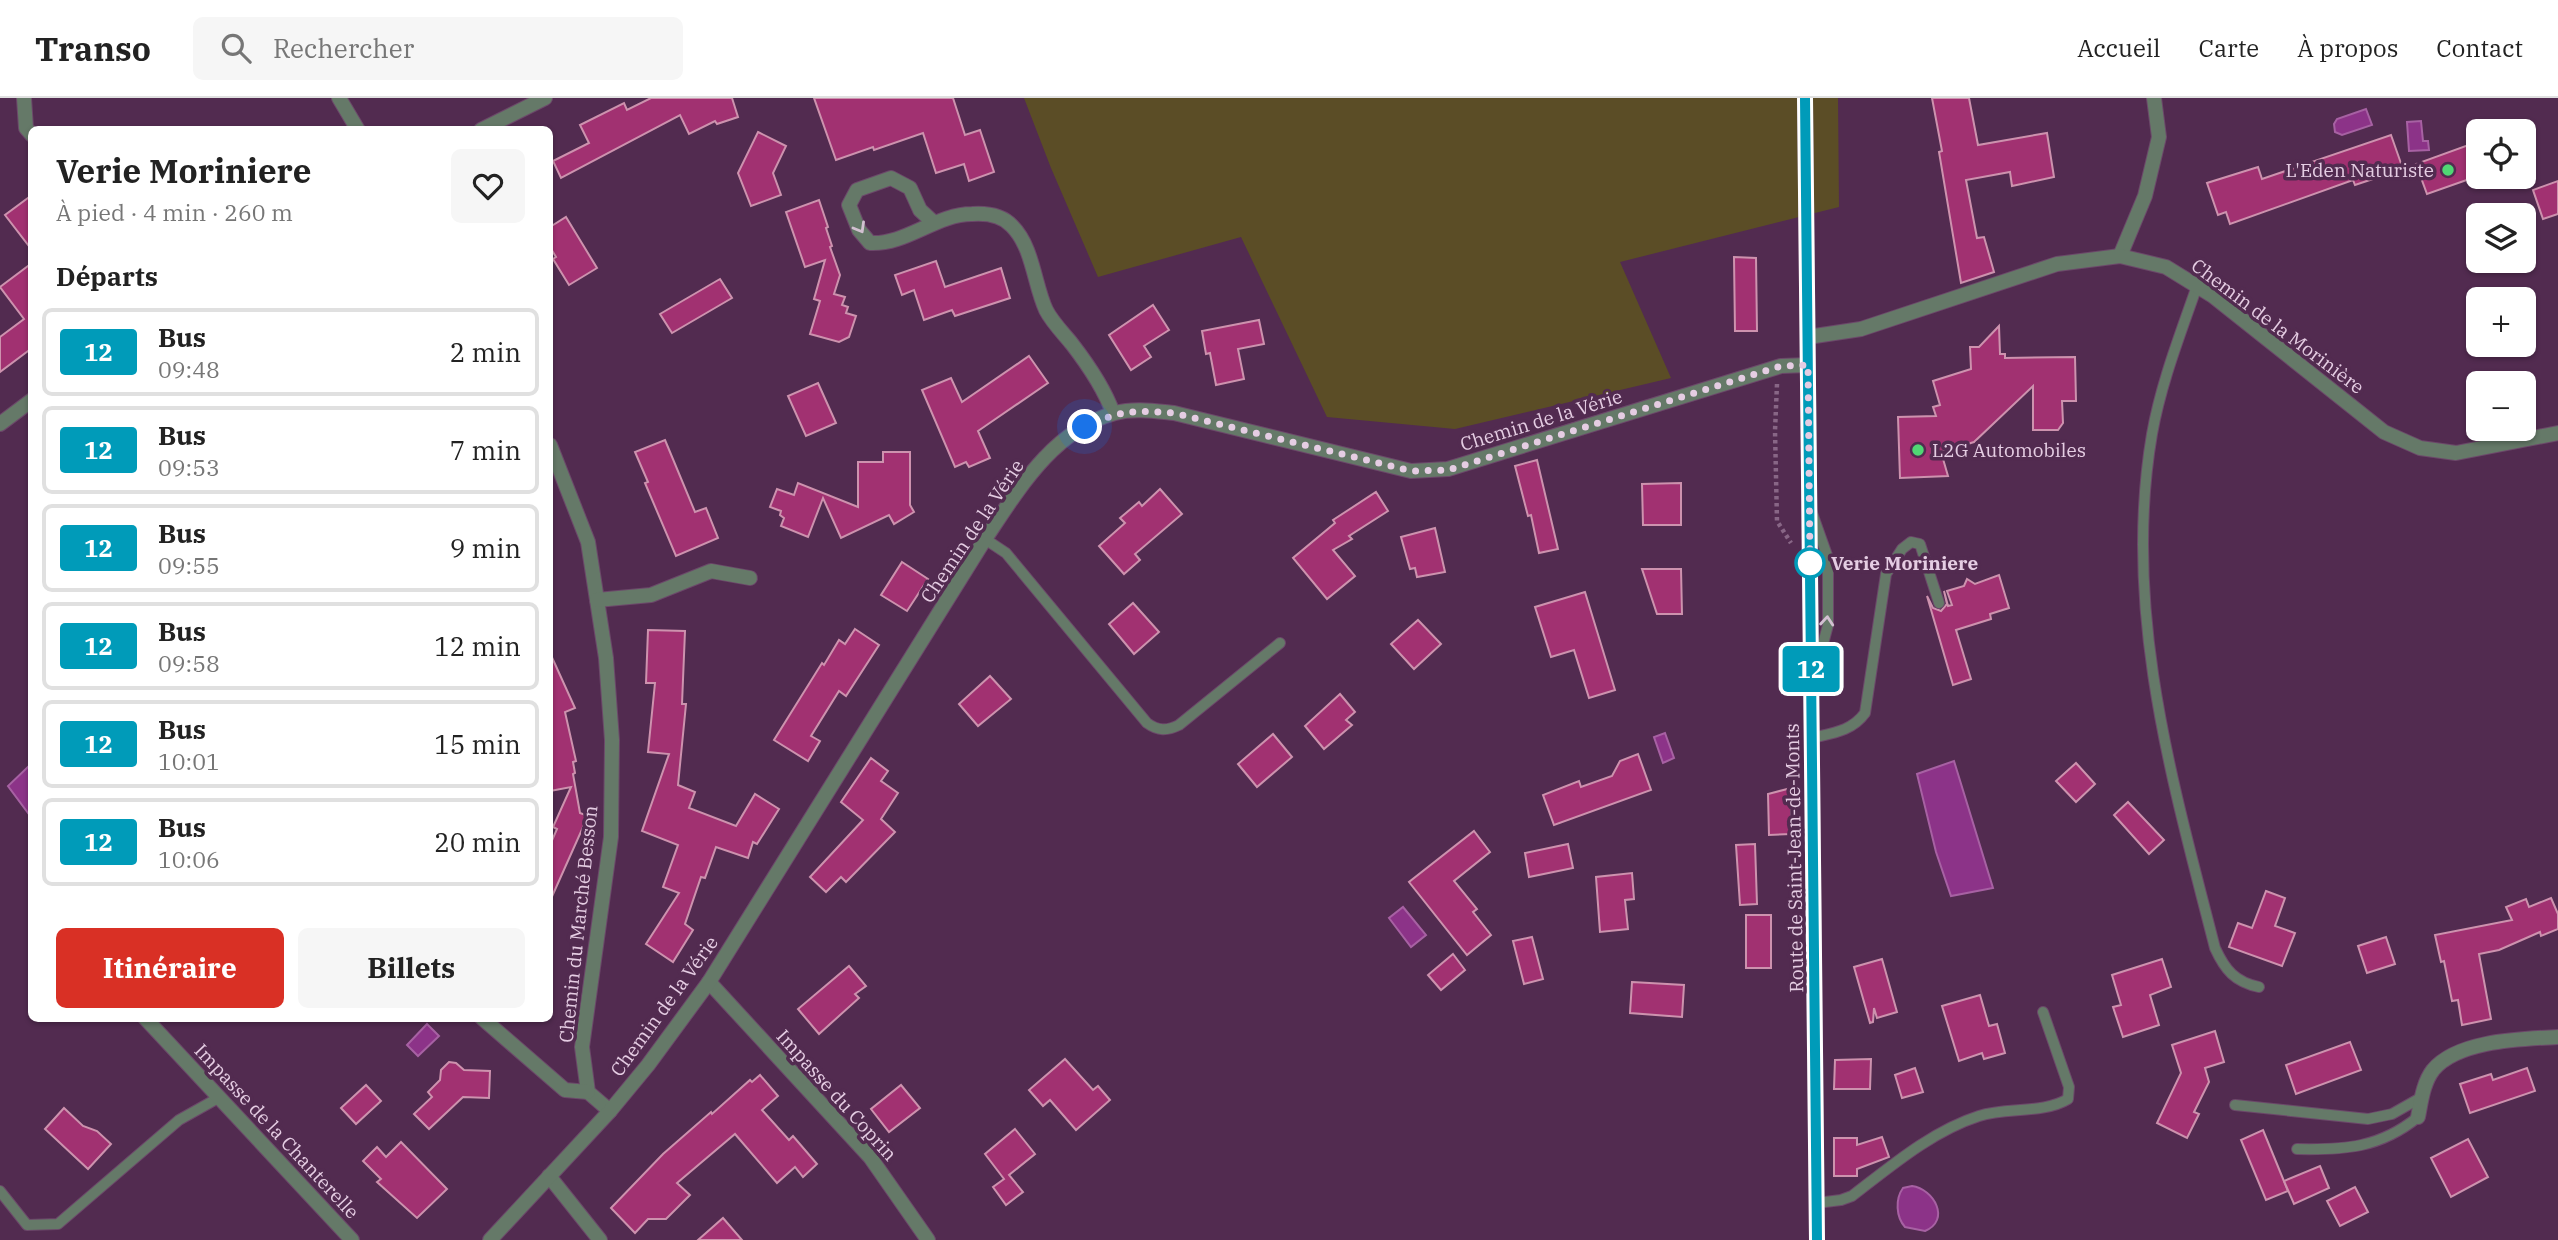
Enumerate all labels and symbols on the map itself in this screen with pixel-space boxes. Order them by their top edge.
place label: L'Eden Naturiste [2285,158,2434,182]
marker: L'Eden Naturiste [2440,162,2456,178]
one-way arrow [852,220,865,233]
street label: Chemin de la Morinière [2187,253,2369,399]
street label: Chemin de la Vérie [1457,384,1625,456]
your location [1067,409,1102,444]
place label: L2G Automobiles [1932,438,2086,462]
marker: L2G Automobiles [1910,442,1926,458]
street label: Chemin de la Vérie [915,455,1029,607]
marker: Verie Moriniere [1795,548,1825,578]
place label: Verie Moriniere [1831,551,1978,575]
one-way arrow [1819,615,1834,626]
line badge: 12 [1780,646,1842,692]
street label: Route de Saint-Jean-de-Monts [1780,723,1808,993]
street label: Chemin du Marché Besson [554,804,602,1044]
street label: Chemin de la Vérie [605,931,723,1081]
street label: Impasse du Coprin [772,1024,902,1166]
street label: Impasse de la Chanterelle [190,1039,364,1223]

